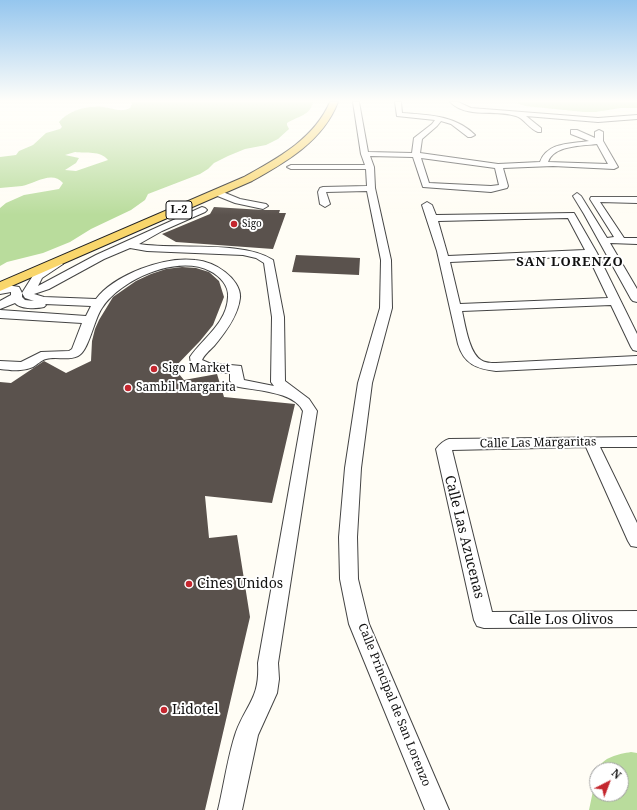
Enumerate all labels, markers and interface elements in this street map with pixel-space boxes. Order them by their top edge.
road number: L-2 [166,201,192,219]
place label: Sigo [242,218,262,230]
marker: Sigo [229,219,239,229]
district label: SAN LORENZO [516,254,624,270]
place label: Sigo Market [162,362,230,376]
marker: Sigo Market [149,364,159,374]
place label: Sambil Margarita [136,381,236,395]
marker: Sambil Margarita [123,383,133,393]
street label: Calle Las Margaritas [480,435,596,451]
street label: Calle Las Azucenas [441,474,487,600]
place label: Cines Unidos [197,576,283,592]
marker: Cines Unidos [184,579,194,589]
street label: Calle Los Olivos [509,612,613,628]
street label: Calle Principal de San Lorenzo [355,621,433,789]
place label: Lidotel [172,702,219,718]
marker: Lidotel [159,705,169,715]
north arrow [589,762,629,802]
text: N [608,765,625,782]

